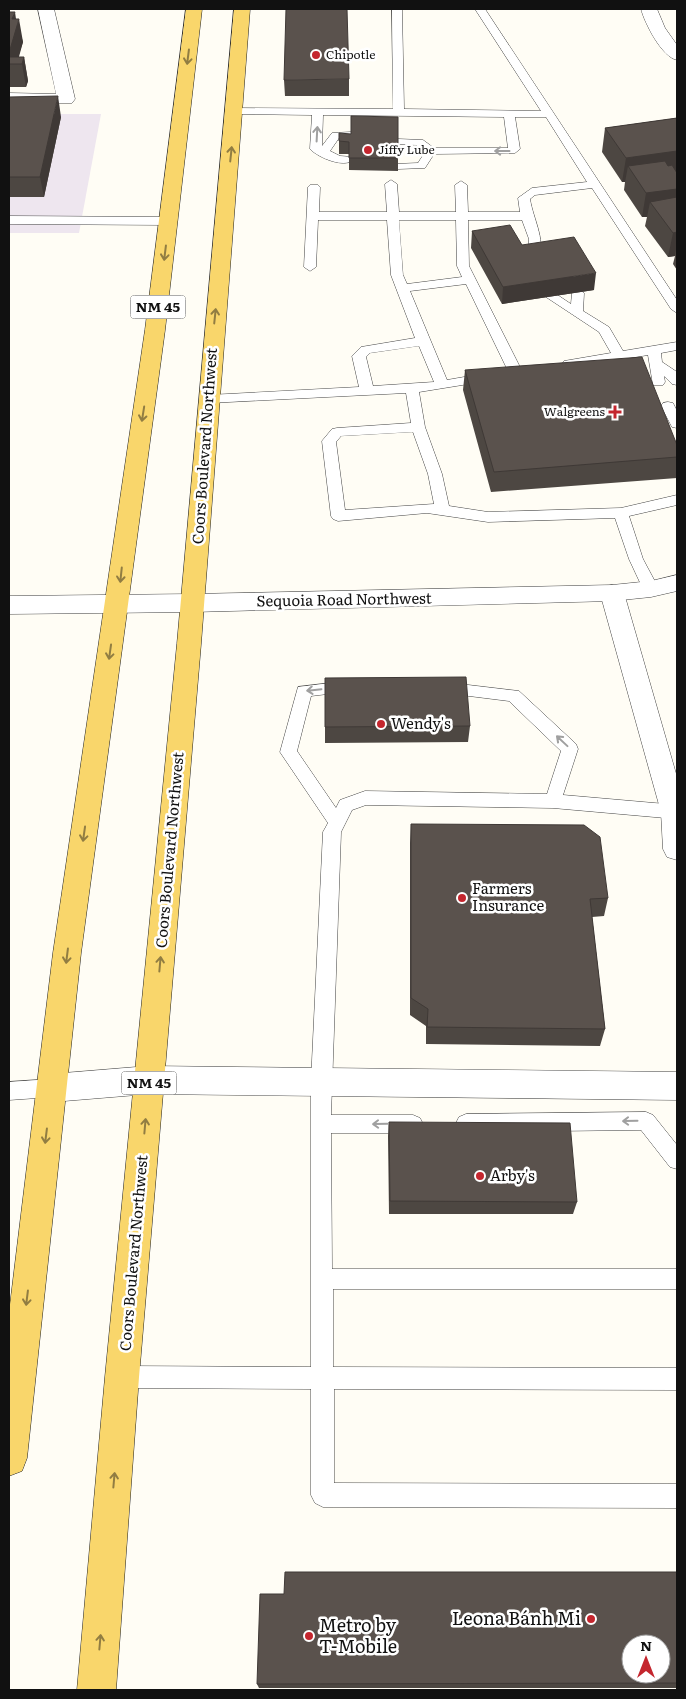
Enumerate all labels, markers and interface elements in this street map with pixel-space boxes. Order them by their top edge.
place label: Chipotle [326,45,375,63]
one-way arrow [183,49,193,65]
marker: Chipotle [310,49,322,61]
one-way arrow [313,126,322,142]
place label: Jiffy Lube [378,140,435,158]
marker: Jiffy Lube [362,144,374,156]
one-way arrow [226,146,236,162]
one-way arrow [494,146,510,156]
one-way arrow [159,245,169,261]
road number: NM 45 [130,296,186,318]
one-way arrow [210,308,220,324]
street label: Coors Boulevard Northwest [185,347,222,545]
place label: Walgreens [544,402,606,420]
one-way arrow [137,406,147,422]
marker: Walgreens [609,406,621,418]
one-way arrow [116,567,126,583]
street label: Sequoia Road Northwest [256,585,432,612]
one-way arrow [105,644,115,660]
one-way arrow [307,685,323,695]
place label: Wendy's [391,711,451,734]
marker: Wendy's [375,718,387,730]
one-way arrow [556,735,569,747]
street label: Coors Boulevard Northwest [148,751,189,949]
one-way arrow [79,826,89,842]
place label: Farmers Insurance [472,876,544,916]
marker: Farmers Insurance [456,892,468,904]
one-way arrow [62,948,72,964]
one-way arrow [155,957,165,973]
road number: NM 45 [122,1072,176,1094]
one-way arrow [622,1116,638,1126]
one-way arrow [140,1118,150,1134]
one-way arrow [372,1119,388,1129]
one-way arrow [41,1128,51,1144]
street label: Coors Boulevard Northwest [112,1154,153,1352]
place label: Arby's [490,1163,535,1186]
marker: Arby's [474,1170,486,1182]
one-way arrow [22,1290,32,1306]
one-way arrow [109,1472,118,1488]
place label: Leona Bánh Mi [452,1604,581,1631]
place label: Metro by T-Mobile [319,1611,397,1659]
marker: Leona Bánh Mi [585,1613,597,1625]
marker: Metro by T-Mobile [303,1630,315,1642]
one-way arrow [95,1634,105,1650]
north arrow [621,1634,671,1684]
text: N [640,1635,652,1655]

